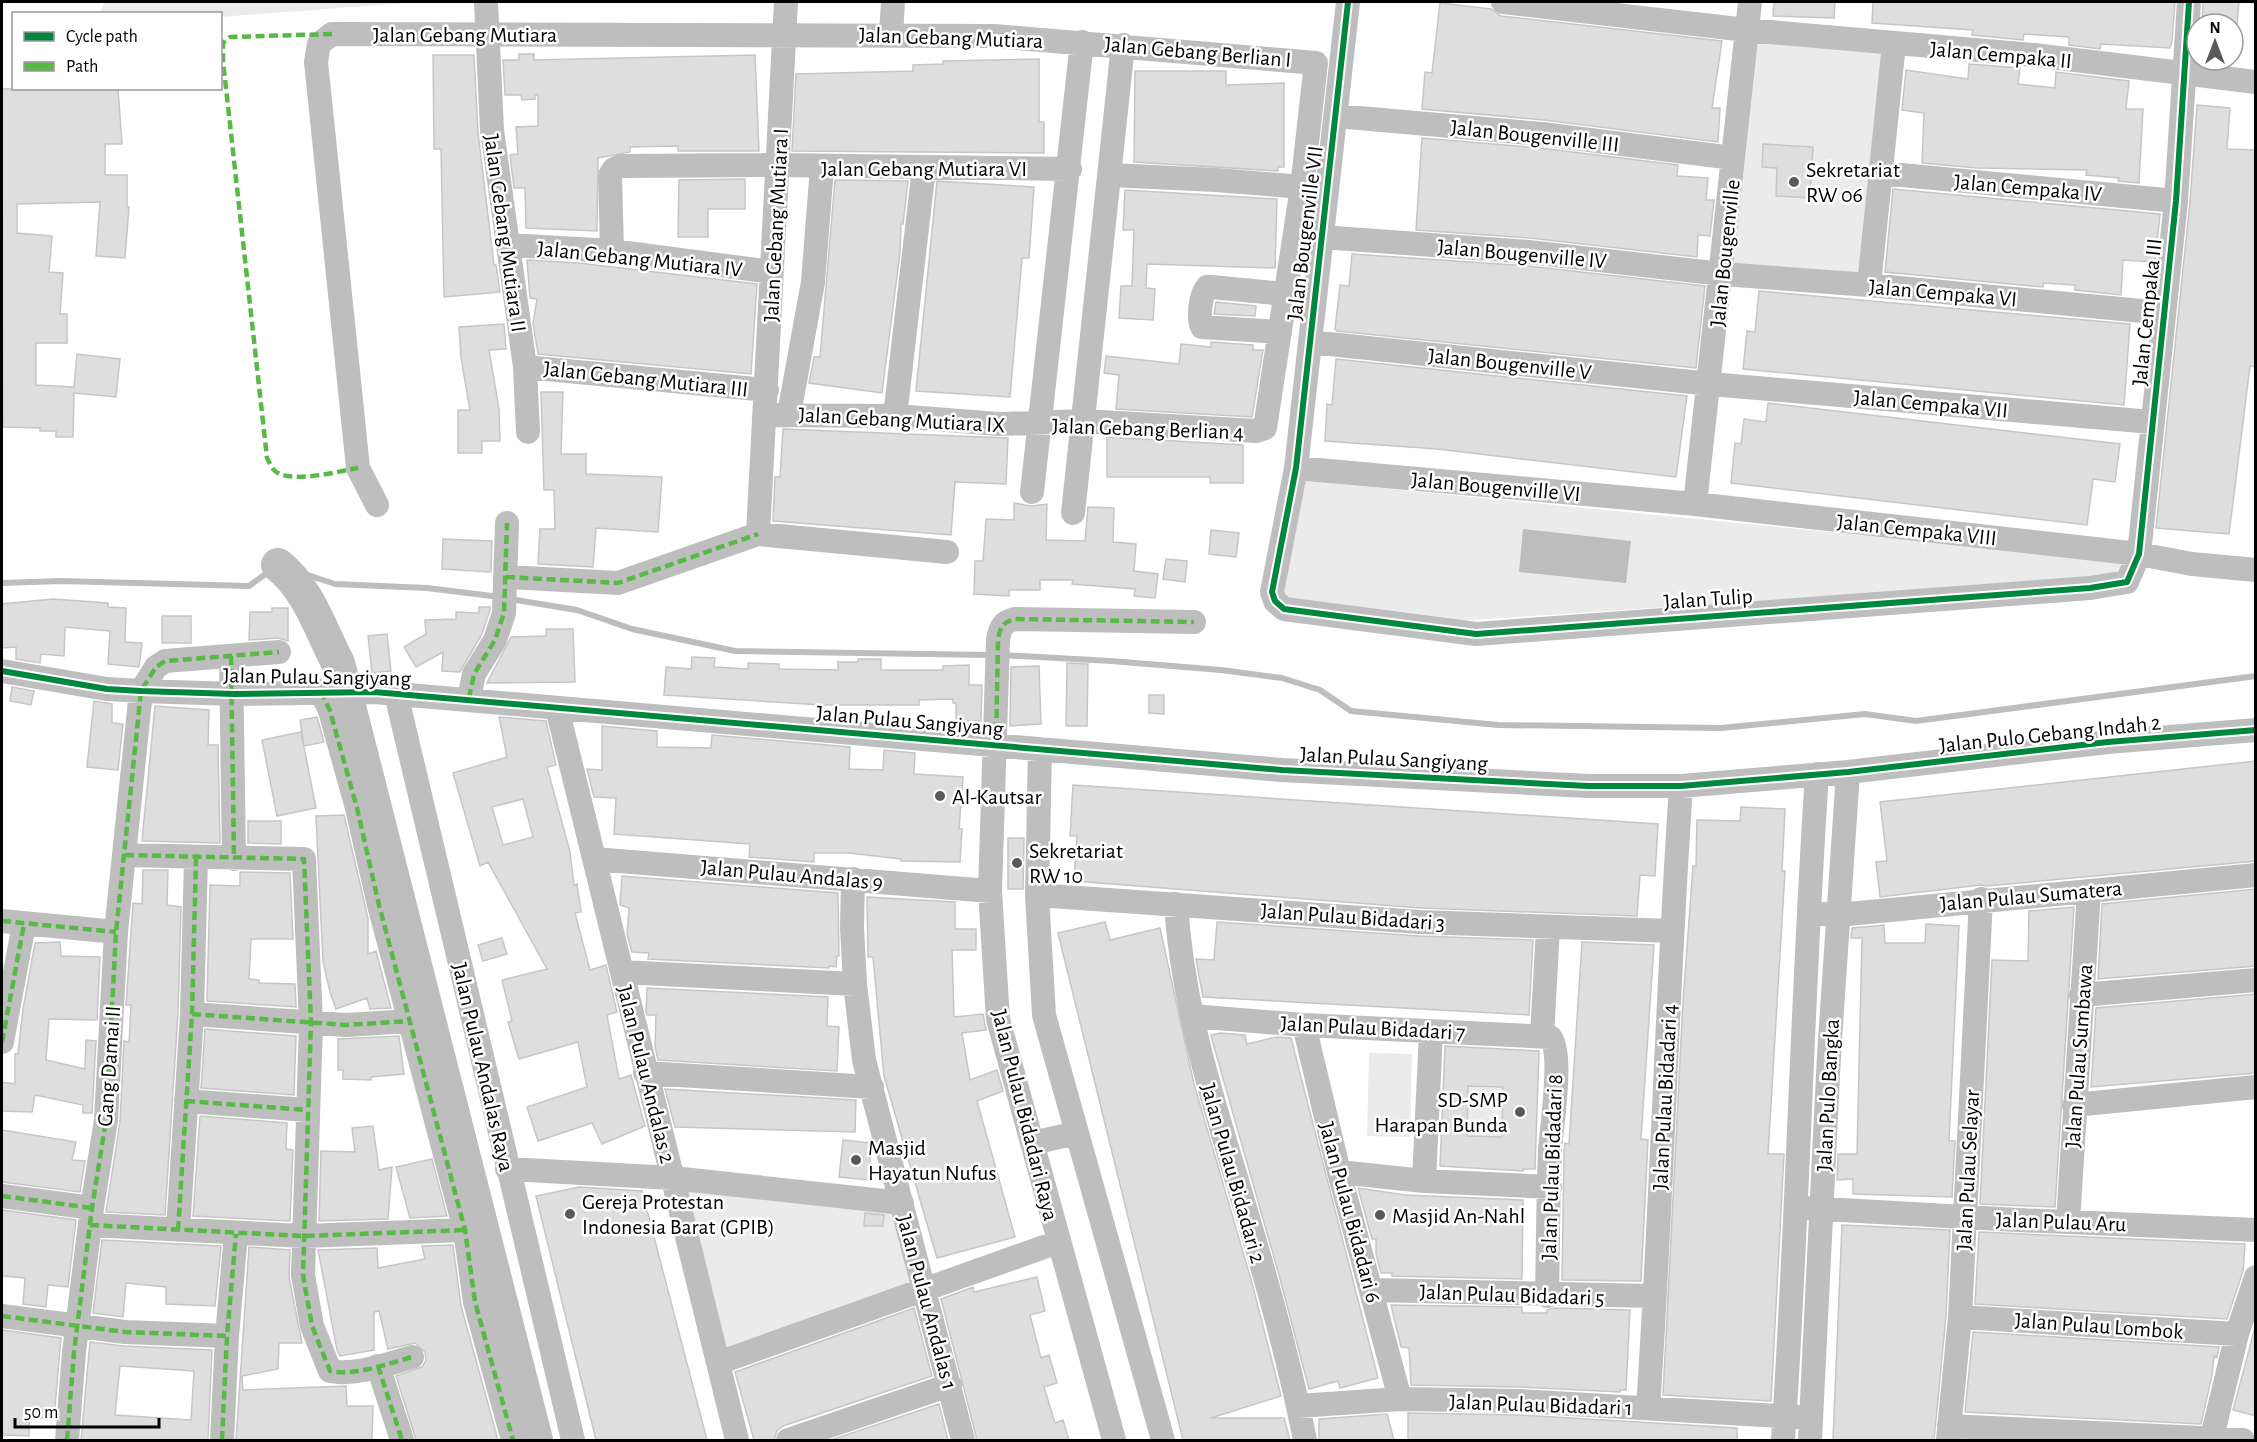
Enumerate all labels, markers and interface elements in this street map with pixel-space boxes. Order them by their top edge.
legend [12,12,222,90]
north arrow [2185,12,2245,72]
text: N [2209,20,2221,36]
street label: Jalan Gebang Mutiara [373,24,557,46]
street label: Jalan Gebang Mutiara [859,24,1043,52]
text: Cycle path [66,28,138,46]
street label: Jalan Gebang Berlian I [1104,33,1292,71]
street label: Jalan Cempaka II [1929,38,2073,72]
text: Path [66,58,98,76]
street label: Jalan Bougenville III [1450,116,1620,156]
street label: Jalan Gebang Mutiara I [760,128,792,322]
street label: Jalan Gebang Mutiara II [480,133,530,334]
street label: Jalan Bougenville VII [1283,145,1327,322]
street label: Jalan Gebang Mutiara VI [821,158,1027,180]
place label: Sekretariat RW 06 [1806,159,1900,206]
street label: Jalan Cempaka IV [1953,171,2103,205]
marker: Sekretariat RW 06 [1787,175,1801,189]
street label: Jalan Bougenville [1706,178,1744,328]
street label: Jalan Bougenville IV [1437,236,1608,272]
street label: Jalan Gebang Mutiara IV [536,237,744,281]
street label: Jalan Cempaka III [2128,237,2166,387]
street label: Jalan Cempaka VI [1868,276,2018,310]
street label: Jalan Bougenville V [1427,344,1593,384]
street label: Jalan Gebang Mutiara III [543,357,749,401]
street label: Jalan Cempaka VII [1853,386,2009,422]
street label: Jalan Gebang Mutiara IX [798,404,1006,436]
street label: Jalan Gebang Berlian 4 [1052,415,1244,443]
street label: Jalan Bougenville VI [1410,469,1581,505]
street label: Jalan Cempaka VIII [1836,511,1998,549]
street label: Jalan Tulip [1663,585,1753,613]
street label: Jalan Pulau Sangiyang [223,664,411,690]
street label: Jalan Pulau Sangiyang [815,702,1005,740]
street label: Jalan Pulo Gebang Indah 2 [1938,711,2162,757]
street label: Jalan Pulau Sangiyang [1299,743,1489,775]
place label: Al-Kautsar [952,786,1042,808]
marker: Al-Kautsar [933,789,947,803]
place label: Sekretariat RW 10 [1029,840,1123,887]
street label: Jalan Pulau Andalas 9 [700,856,884,894]
marker: Sekretariat RW 10 [1010,856,1024,870]
street label: Jalan Pulau Sumatera [1939,877,2123,915]
street label: Jalan Pulau Bidadari 3 [1260,900,1446,934]
street label: Jalan Pulau Andalas Raya [448,961,518,1174]
street label: Jalan Pulau Sumbawa [2062,963,2096,1149]
street label: Jalan Pulau Andalas 2 [613,983,679,1165]
street label: Jalan Pulau Bidadari 4 [1649,1003,1681,1191]
street label: Gang Damai II [94,1005,124,1127]
street label: Jalan Pulau Bidadari Raya [988,1007,1062,1223]
street label: Jalan Pulau Bidadari 7 [1280,1012,1466,1044]
street label: Jalan Pulo Bangka [1813,1018,1843,1172]
street label: Jalan Pulau Bidadari 8 [1538,1074,1566,1260]
street label: Jalan Pulau Bidadari 2 [1197,1081,1269,1266]
place label: SD-SMP Harapan Bunda [1375,1089,1508,1136]
street label: Jalan Pulau Selayar [1953,1089,1983,1251]
marker: SD-SMP Harapan Bunda [1513,1105,1527,1119]
street label: Jalan Pulau Bidadari 6 [1315,1120,1385,1305]
place label: Masjid Hayatun Nufus [868,1137,997,1184]
marker: Masjid Hayatun Nufus [849,1153,863,1167]
place label: Gereja Protestan Indonesia Barat (GPIB) [582,1191,775,1238]
place label: Masjid An-Nahl [1392,1205,1525,1227]
marker: Gereja Protestan Indonesia Barat (GPIB) [563,1207,577,1221]
marker: Masjid An-Nahl [1373,1208,1387,1222]
street label: Jalan Pulau Aru [1995,1209,2127,1235]
street label: Jalan Pulau Andalas 1 [893,1212,961,1392]
street label: Jalan Pulau Bidadari 5 [1419,1281,1605,1309]
street label: Jalan Pulau Lombok [2014,1309,2184,1343]
scale bar [15,1391,159,1429]
street label: Jalan Pulau Bidadari 1 [1449,1391,1633,1419]
text: 50 m [24,1404,58,1422]

